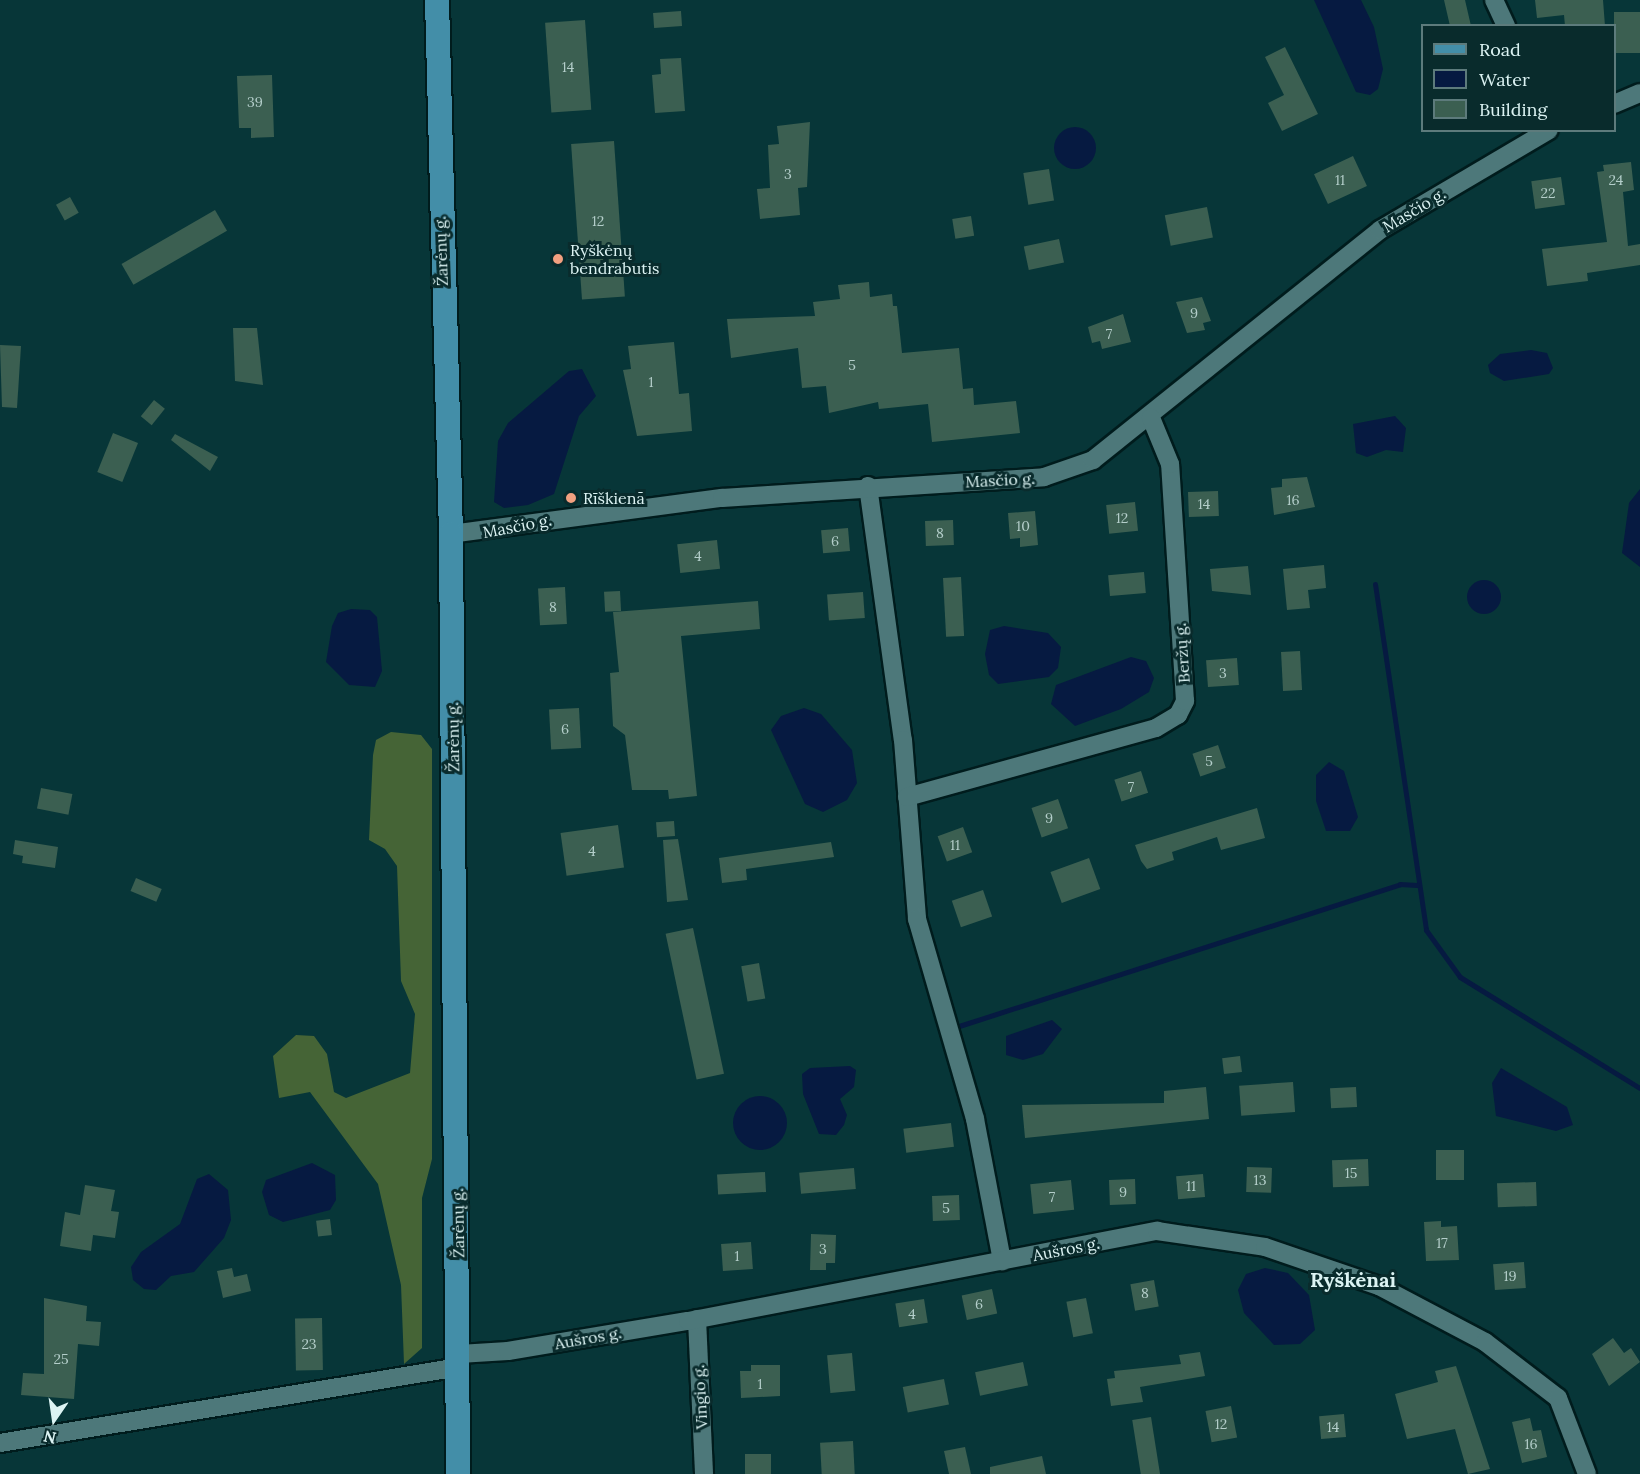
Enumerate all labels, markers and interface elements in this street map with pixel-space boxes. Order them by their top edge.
legend [1421,24,1616,132]
text: Road [1479,38,1521,61]
house number: 14 [562,59,574,75]
text: Water [1479,68,1530,91]
house number: 39 [247,94,263,110]
text: Building [1479,98,1547,121]
house number: 3 [784,166,792,182]
house number: 11 [1335,172,1345,188]
house number: 24 [1609,172,1623,188]
street label: Masčio g. [1379,184,1449,236]
house number: 22 [1540,185,1556,201]
house number: 12 [592,213,604,229]
street label: Žarėnų g. [430,216,452,286]
place label: Ryškėnų bendrabutis [570,240,659,278]
marker: Ryškėnų bendrabutis [551,252,565,266]
house number: 9 [1190,305,1198,321]
house number: 7 [1106,326,1112,342]
house number: 5 [848,357,856,373]
house number: 1 [648,374,654,390]
street label: Masčio g. [965,469,1035,491]
place label: Rīškienā [583,488,645,508]
marker: Rīškienā [564,491,578,505]
house number: 16 [1286,492,1300,508]
house number: 14 [1198,496,1210,512]
street label: Masčio g. [481,510,553,542]
house number: 12 [1116,510,1128,526]
house number: 10 [1016,518,1030,534]
house number: 8 [936,525,944,541]
house number: 6 [831,533,839,549]
house number: 4 [694,548,702,564]
house number: 8 [549,599,557,615]
street label: Beržų g. [1170,622,1194,684]
house number: 3 [1219,665,1227,681]
street label: Žarėnų g. [443,702,463,772]
house number: 6 [561,721,569,737]
house number: 5 [1205,753,1213,769]
house number: 7 [1128,779,1134,795]
house number: 9 [1045,810,1053,826]
house number: 11 [950,837,960,853]
house number: 4 [588,843,596,859]
house number: 15 [1345,1165,1357,1181]
house number: 13 [1254,1172,1266,1188]
house number: 11 [1186,1178,1196,1194]
house number: 9 [1119,1184,1127,1200]
street label: Žarėnų g. [448,1188,468,1258]
house number: 7 [1049,1189,1055,1205]
house number: 5 [942,1200,950,1216]
street label: Aušros g. [1031,1233,1101,1265]
house number: 17 [1436,1235,1448,1251]
house number: 3 [819,1241,827,1257]
house number: 1 [734,1248,740,1264]
district label: Ryškėnai [1310,1267,1396,1291]
house number: 19 [1503,1268,1517,1284]
house number: 8 [1141,1285,1149,1301]
house number: 6 [975,1296,983,1312]
house number: 4 [908,1306,916,1322]
street label: Aušros g. [553,1323,623,1353]
house number: 23 [301,1336,317,1352]
house number: 25 [53,1351,69,1367]
street label: Vingio g. [689,1364,711,1430]
house number: 1 [757,1376,763,1392]
north arrow [24,1390,84,1450]
house number: 12 [1215,1416,1227,1432]
house number: 14 [1327,1419,1339,1435]
text: N [42,1426,58,1449]
house number: 16 [1524,1436,1538,1452]

